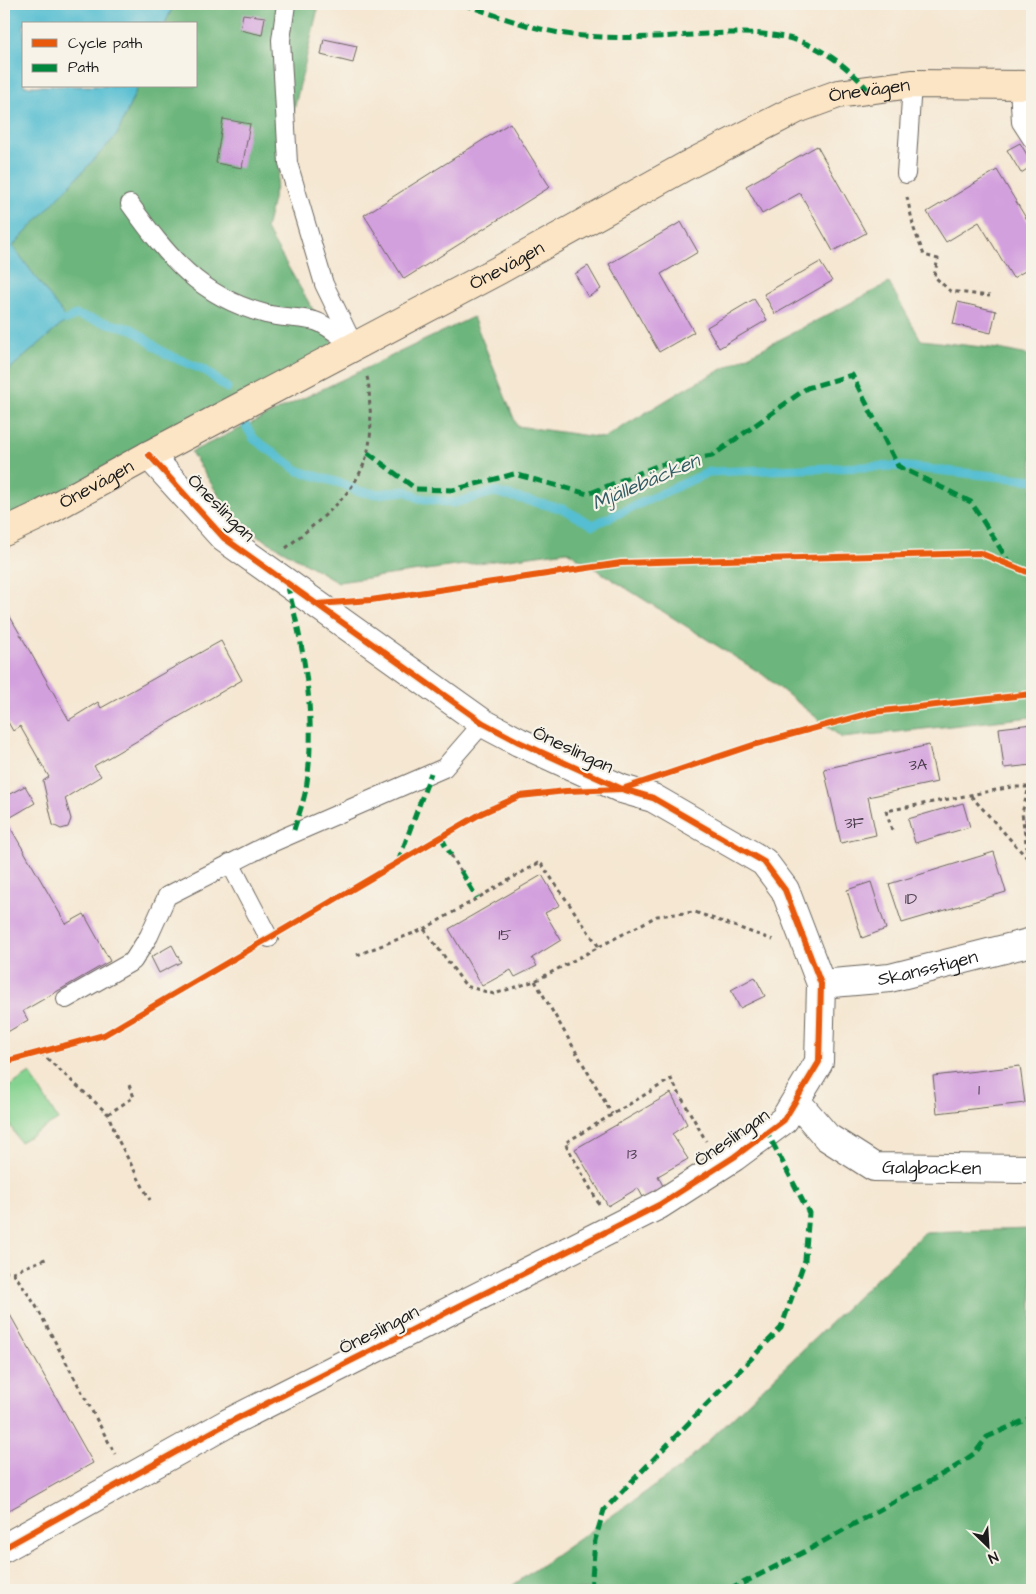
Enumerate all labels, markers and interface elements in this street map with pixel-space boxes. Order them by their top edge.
legend [22,22,198,88]
text: Cycle path [68,33,143,55]
text: Path [68,57,99,78]
street label: Önevägen [825,71,911,110]
street label: Önevägen [464,234,549,297]
water label: Mjällebäcken [588,446,706,517]
street label: Önevägen [54,453,139,516]
street label: Öneslingan [180,468,261,549]
street label: Öneslingan [528,720,618,781]
house number: 3A [909,754,927,776]
house number: 3F [844,812,864,834]
house number: 1D [905,888,917,910]
house number: 15 [498,924,512,946]
street label: Skansstigen [876,943,980,993]
house number: 1 [978,1079,980,1101]
street label: Öneslingan [689,1102,776,1175]
house number: 13 [627,1143,637,1165]
street label: Galgbacken [882,1154,982,1182]
street label: Öneslingan [334,1298,424,1363]
north arrow [964,1522,1014,1572]
text: N [985,1546,1001,1568]

